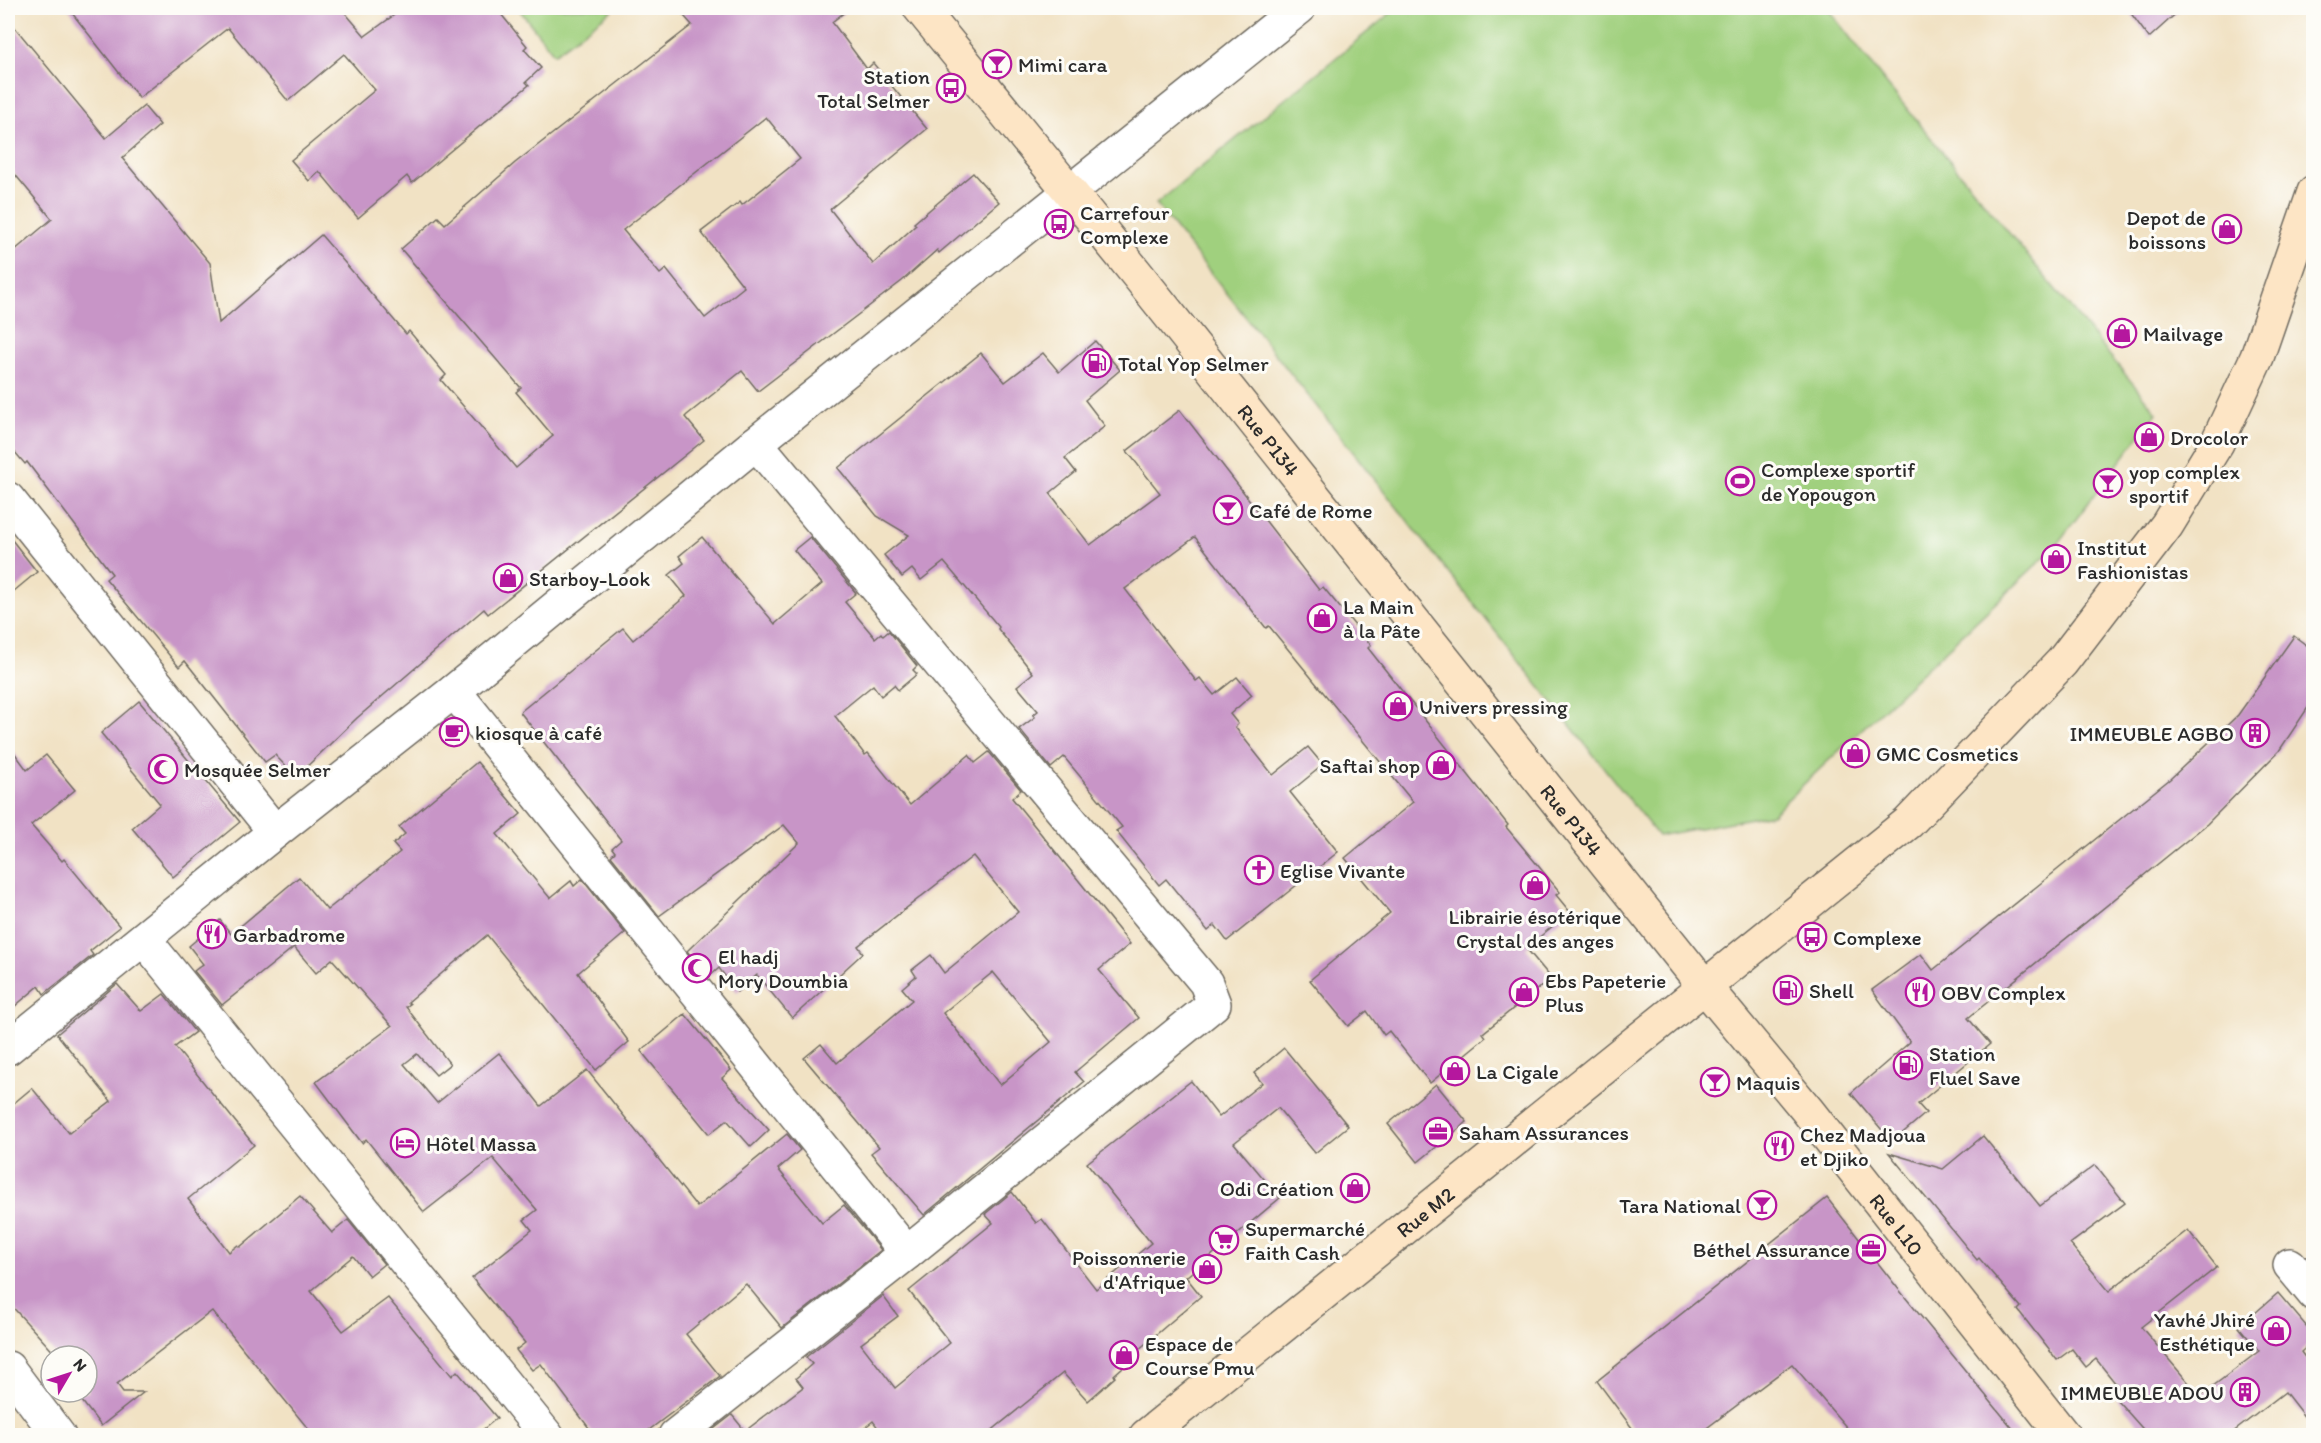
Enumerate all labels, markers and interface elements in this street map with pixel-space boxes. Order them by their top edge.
bar icon: Mimi cara [981,48,1013,80]
place label: Mimi cara [1018,52,1107,77]
place label: Station Total Selmer [817,64,930,113]
bus stop icon: Station Total Selmer [935,72,967,104]
place label: Carrefour Complexe [1080,200,1170,249]
place label: Depot de boissons [2126,205,2206,254]
bus stop icon: Carrefour Complexe [1043,208,1075,240]
shop icon: Depot de boissons [2211,213,2243,245]
shop icon: Mailvage [2106,317,2138,349]
place label: Mailvage [2143,321,2223,346]
fuel station icon: Total Yop Selmer [1081,347,1113,379]
place label: Total Yop Selmer [1118,351,1269,376]
street label: Rue P134 [1233,399,1305,481]
shop icon: Drocolor [2133,421,2165,453]
place label: Drocolor [2170,425,2249,450]
place label: Complexe sportif de Yopougon [1761,457,1915,506]
place label: yop complex sportif [2129,459,2240,508]
sports icon: Complexe sportif de Yopougon [1724,465,1756,497]
bar icon: yop complex sportif [2092,467,2124,499]
bar icon: Café de Rome [1212,494,1244,526]
place label: Café de Rome [1249,498,1372,523]
place label: Institut Fashionistas [2077,535,2188,584]
shop icon: Institut Fashionistas [2040,543,2072,575]
shop icon: Starboy-Look [492,562,524,594]
place label: Starboy-Look [529,566,651,591]
place label: La Main à la Pâte [1343,594,1420,643]
shop icon: La Main à la Pâte [1306,602,1338,634]
shop icon: Univers pressing [1382,690,1414,722]
place label: Univers pressing [1419,694,1568,719]
cafe icon: kiosque à café [438,716,470,748]
building icon: IMMEUBLE AGBO [2239,717,2271,749]
place label: kiosque à café [475,720,602,745]
place label: IMMEUBLE AGBO [2070,721,2234,746]
shop icon: GMC Cosmetics [1839,737,1871,769]
place label: GMC Cosmetics [1876,741,2019,766]
shop icon: Saftai shop [1425,749,1457,781]
mosque icon: Mosquée Selmer [147,753,179,785]
place label: Saftai shop [1319,753,1420,778]
place label: Mosquée Selmer [184,757,331,782]
street label: Rue P134 [1535,779,1608,861]
church icon: Eglise Vivante [1243,854,1275,886]
place label: Eglise Vivante [1280,858,1405,883]
shop icon: Librairie ésotérique Crystal des anges [1519,869,1551,901]
place label: Librairie ésotérique Crystal des anges [1449,904,1621,953]
restaurant icon: Garbadrome [196,918,228,950]
bus stop icon: Complexe [1796,921,1828,953]
place label: Garbadrome [233,922,345,947]
place label: Complexe [1833,925,1922,950]
place label: El hadj Mory Doumbia [718,944,848,993]
mosque icon: El hadj Mory Doumbia [681,952,713,984]
place label: Ebs Papeterie Plus [1545,968,1666,1017]
fuel station icon: Shell [1772,974,1804,1006]
shop icon: Ebs Papeterie Plus [1508,976,1540,1008]
restaurant icon: OBV Complex [1904,976,1936,1008]
place label: Shell [1809,978,1854,1003]
place label: OBV Complex [1941,980,2066,1005]
place label: Station Fluel Save [1929,1041,2020,1090]
fuel station icon: Station Fluel Save [1892,1049,1924,1081]
shop icon: La Cigale [1439,1055,1471,1087]
place label: La Cigale [1476,1059,1559,1084]
bar icon: Maquis [1699,1066,1731,1098]
place label: Maquis [1736,1070,1800,1095]
office icon: Saham Assurances [1422,1116,1454,1148]
place label: Saham Assurances [1459,1120,1629,1145]
place label: Chez Madjoua et Djiko [1800,1122,1926,1171]
hotel icon: Hôtel Massa [389,1127,421,1159]
restaurant icon: Chez Madjoua et Djiko [1763,1130,1795,1162]
place label: Hôtel Massa [426,1131,537,1156]
shop icon: Odi Création [1339,1172,1371,1204]
place label: Odi Création [1220,1176,1334,1201]
street label: Rue M2 [1391,1181,1459,1242]
street label: Rue L10 [1865,1188,1929,1260]
bar icon: Tara National [1746,1189,1778,1221]
place label: Tara National [1619,1193,1741,1218]
place label: Supermarché Faith Cash [1245,1216,1365,1265]
supermarket icon: Supermarché Faith Cash [1208,1224,1240,1256]
office icon: Béthel Assurance [1855,1233,1887,1265]
place label: Béthel Assurance [1693,1237,1850,1262]
place label: Poissonnerie d'Afrique [1072,1245,1186,1294]
shop icon: Poissonnerie d'Afrique [1191,1253,1223,1285]
place label: Yavhé Jhiré Esthétique [2154,1307,2255,1356]
shop icon: Yavhé Jhiré Esthétique [2260,1315,2292,1347]
place label: Espace de Course Pmu [1145,1331,1255,1380]
shop icon: Espace de Course Pmu [1108,1339,1140,1371]
north arrow [39,1344,99,1404]
text: N [69,1355,91,1375]
building icon: IMMEUBLE ADOU [2229,1376,2261,1408]
place label: IMMEUBLE ADOU [2061,1380,2224,1405]

